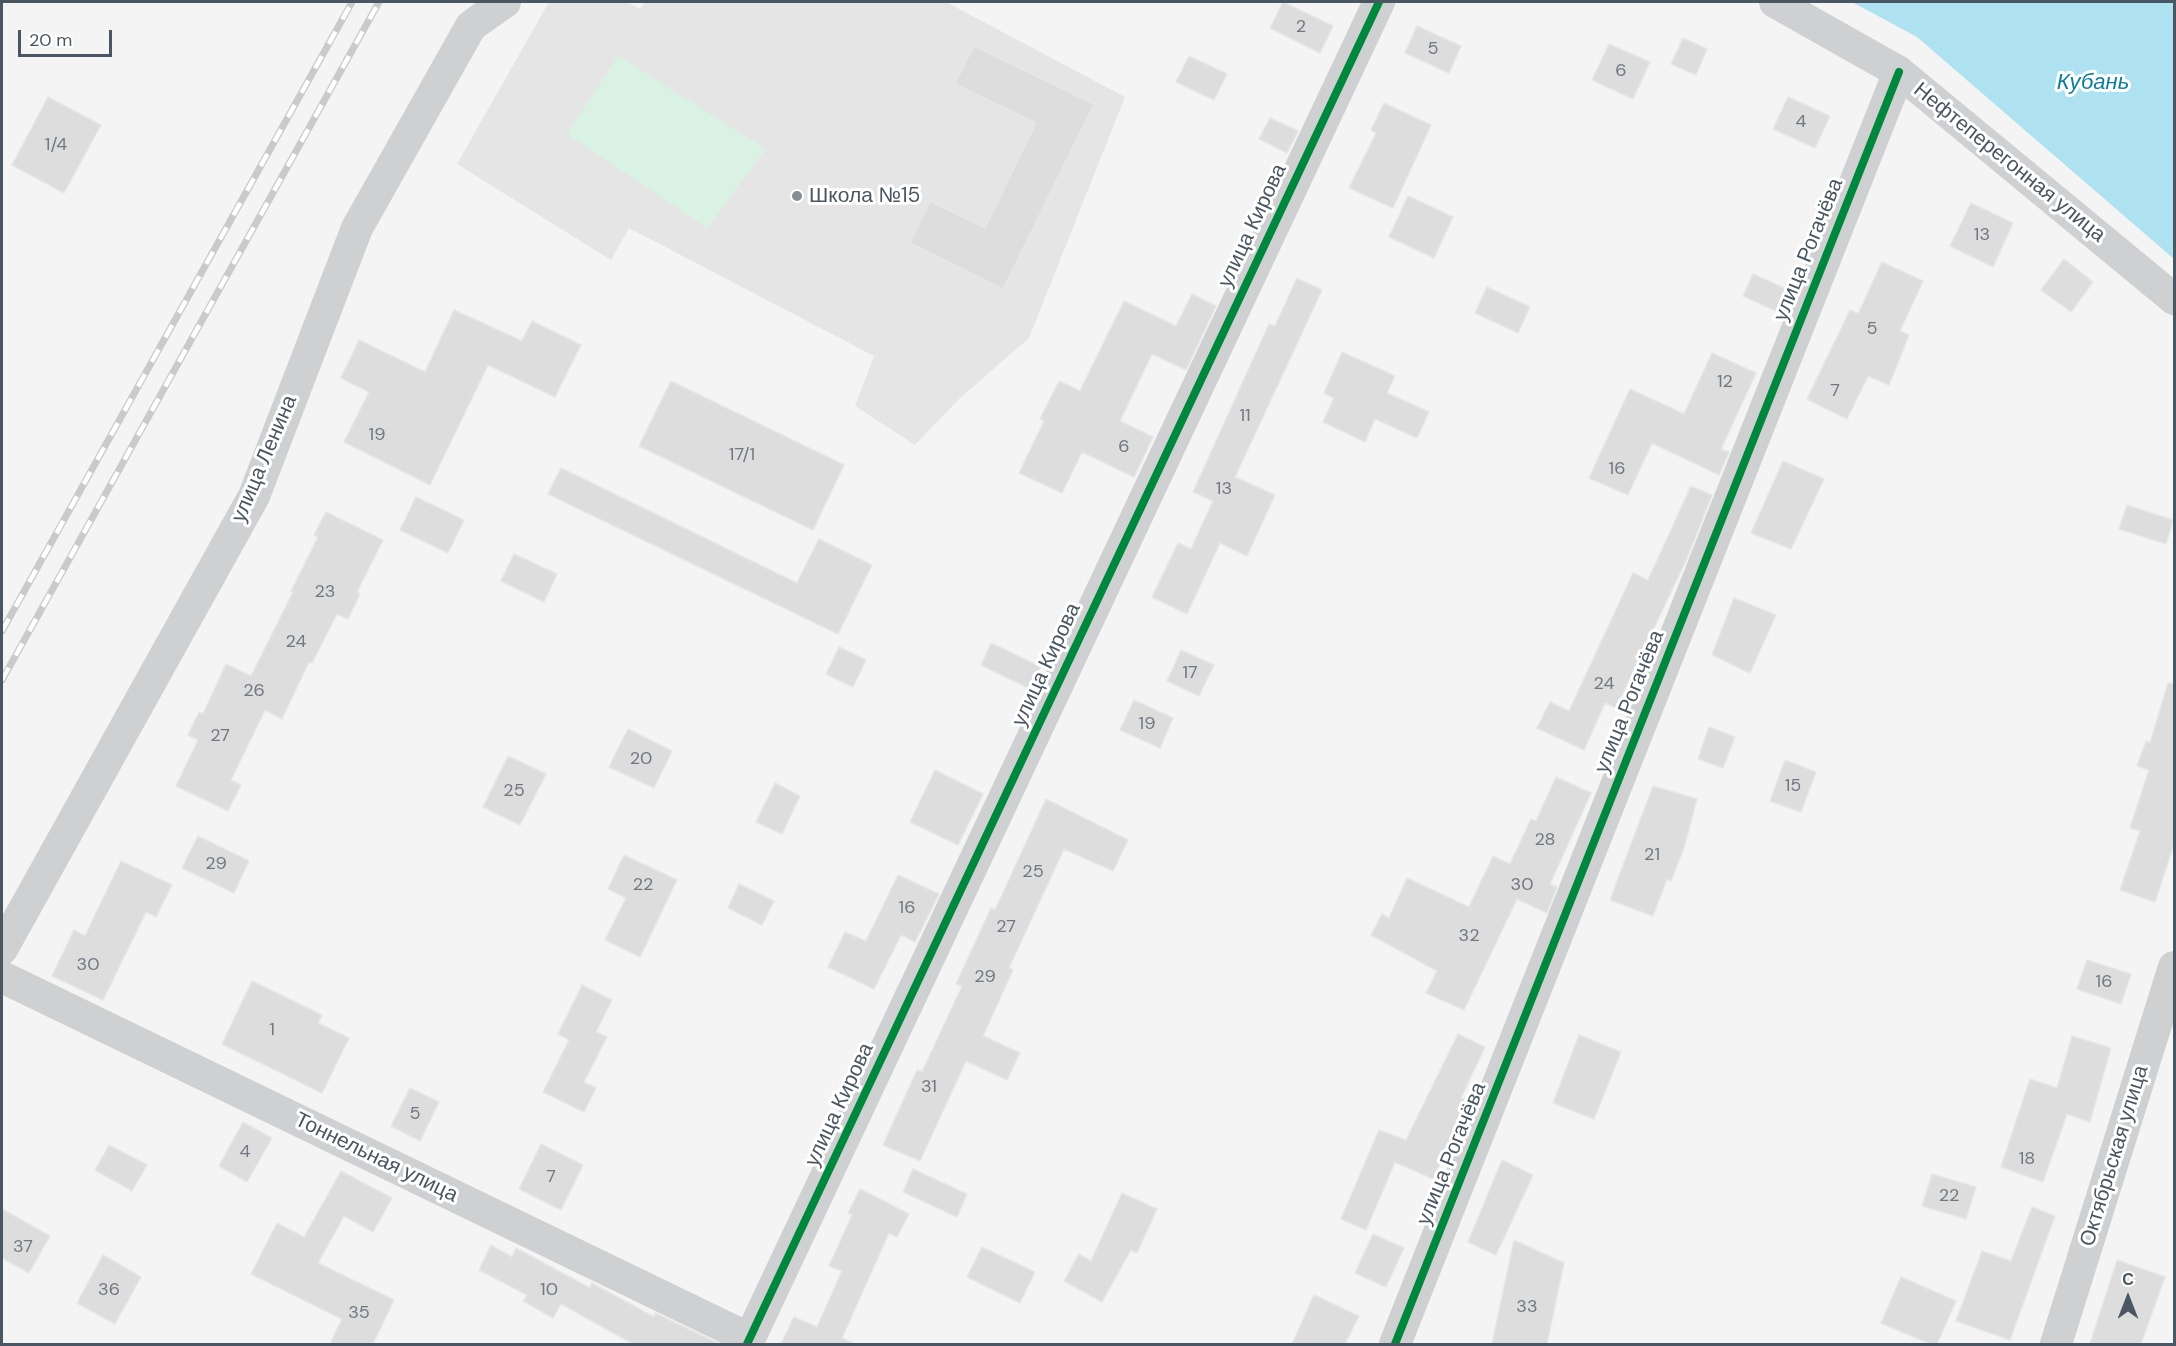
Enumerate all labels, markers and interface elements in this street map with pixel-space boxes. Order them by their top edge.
house number: 2 [1296,16,1306,38]
scale bar [21,18,116,56]
text: 20 m [29,28,72,52]
house number: 5 [1428,38,1438,60]
house number: 6 [1615,60,1627,82]
water label: Кубань [2057,70,2129,96]
street label: Нефтеперегонная улица [1908,78,2110,248]
house number: 4 [1796,111,1806,133]
house number: 1/4 [45,134,67,156]
street label: улица Кирова [1213,160,1293,292]
street label: улица Рогачёва [1769,175,1849,325]
place label: Школа №15 [809,183,920,209]
marker: Школа №15 [790,189,804,203]
house number: 13 [1974,224,1990,246]
house number: 5 [1867,318,1877,340]
house number: 12 [1717,371,1733,393]
house number: 7 [1830,380,1840,402]
street label: улица Ленина [227,392,303,526]
house number: 11 [1239,405,1251,427]
house number: 19 [369,424,385,446]
house number: 6 [1118,436,1130,458]
house number: 17/1 [729,444,755,466]
house number: 16 [1609,458,1625,480]
house number: 13 [1216,478,1232,500]
house number: 23 [314,581,336,603]
street label: улица Кирова [1007,599,1087,731]
street label: улица Рогачёва [1590,627,1670,777]
house number: 24 [286,631,306,653]
house number: 17 [1182,662,1198,684]
house number: 24 [1594,673,1614,695]
house number: 26 [243,680,265,702]
house number: 19 [1139,713,1155,735]
house number: 27 [210,725,230,747]
house number: 20 [630,748,652,770]
house number: 15 [1785,775,1801,797]
house number: 25 [503,780,525,802]
house number: 28 [1534,829,1556,851]
house number: 21 [1644,844,1660,866]
house number: 29 [205,853,227,875]
house number: 25 [1022,861,1044,883]
house number: 22 [633,874,653,896]
house number: 30 [1511,874,1533,896]
house number: 16 [899,897,915,919]
house number: 27 [996,916,1016,938]
house number: 32 [1458,925,1480,947]
house number: 30 [77,954,99,976]
house number: 29 [974,966,996,988]
house number: 16 [2096,971,2112,993]
house number: 1 [269,1019,275,1041]
street label: улица Кирова [800,1039,880,1171]
street label: Октябрьская улица [2075,1062,2155,1250]
house number: 31 [921,1076,937,1098]
street label: улица Рогачёва [1412,1079,1492,1229]
house number: 5 [410,1103,420,1125]
street label: Тоннельная улица [290,1108,462,1208]
house number: 4 [240,1141,250,1163]
house number: 18 [2019,1148,2035,1170]
house number: 7 [546,1166,556,1188]
house number: 22 [1939,1185,1959,1207]
house number: 37 [13,1236,33,1258]
north arrow [2098,1268,2158,1328]
text: С [2122,1269,2134,1290]
house number: 36 [98,1279,120,1301]
house number: 10 [540,1279,558,1301]
house number: 33 [1516,1296,1538,1318]
house number: 35 [348,1302,370,1324]

